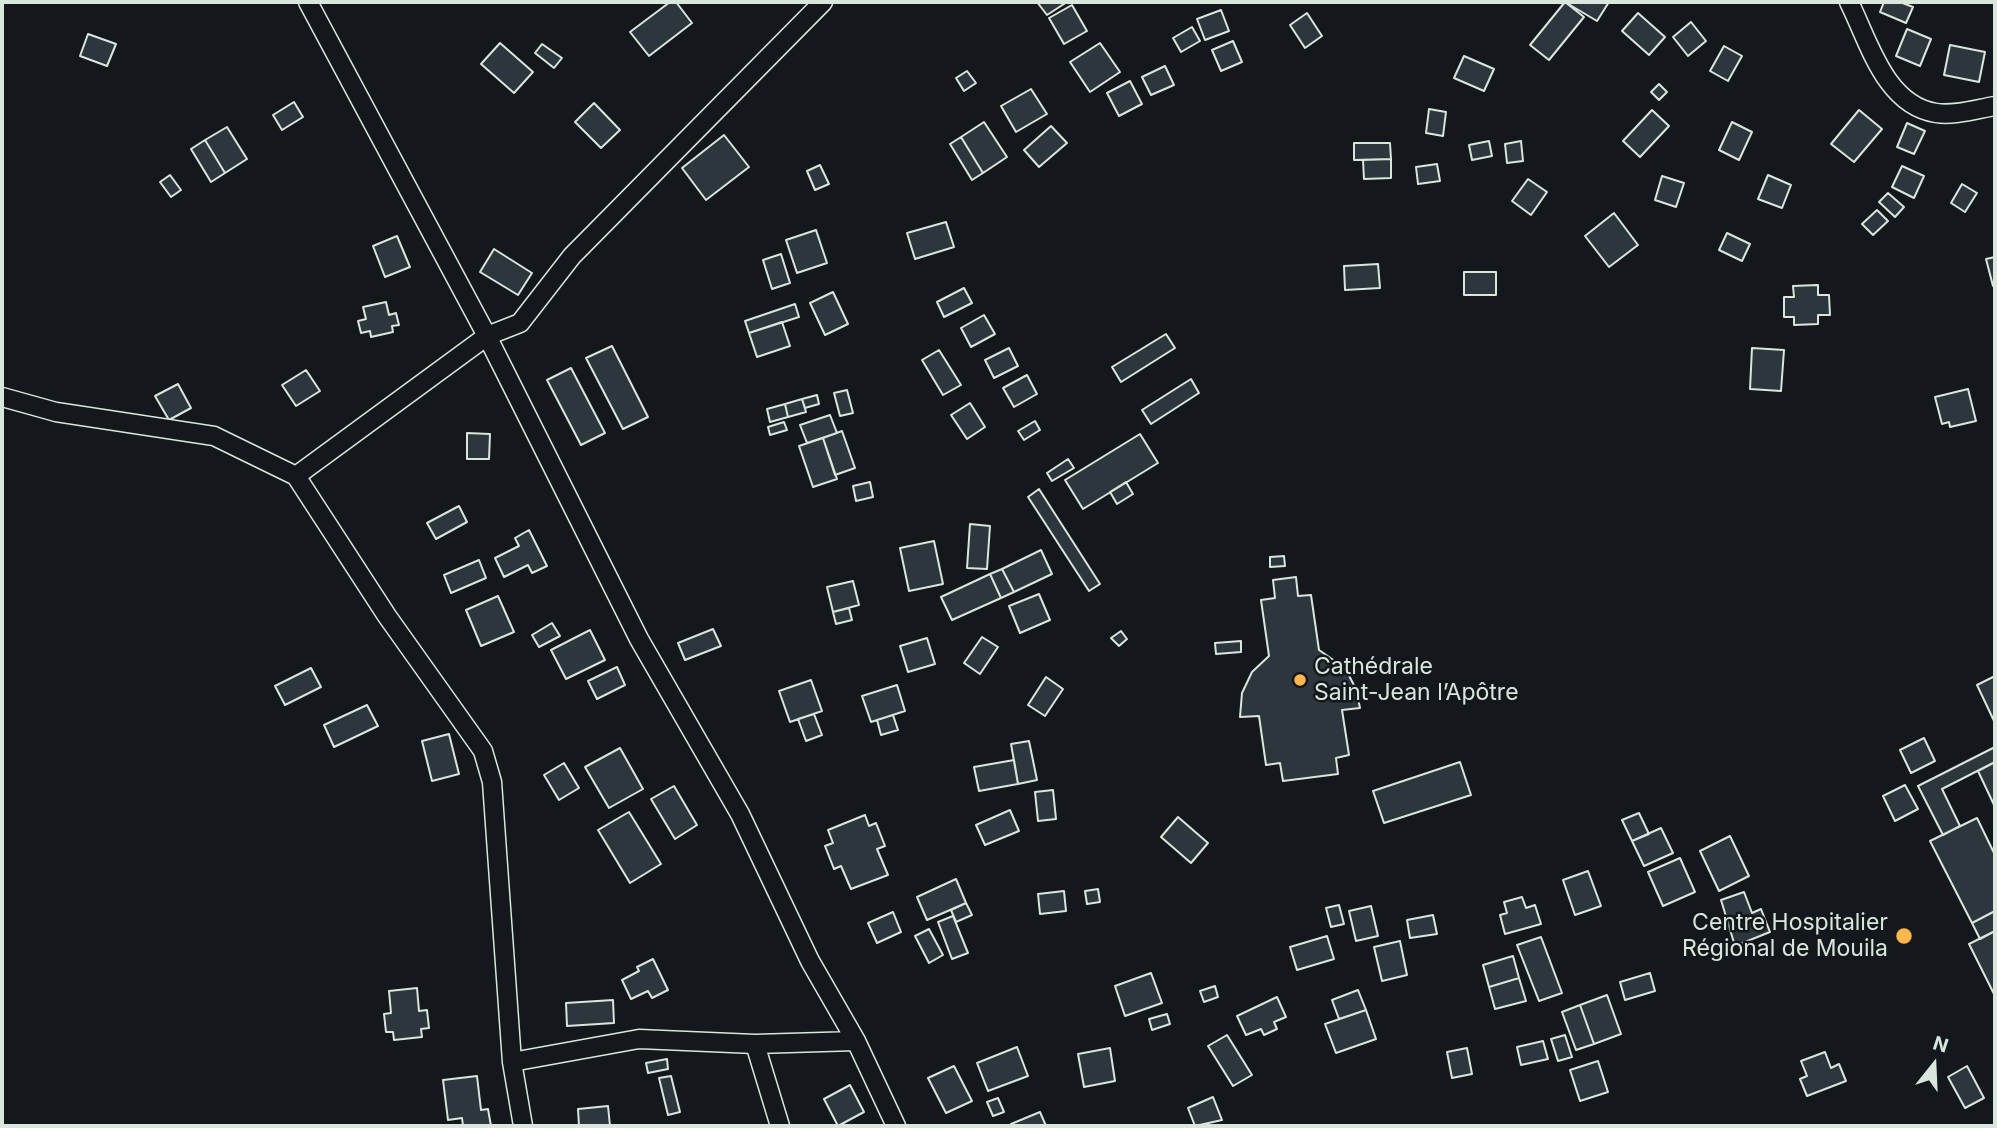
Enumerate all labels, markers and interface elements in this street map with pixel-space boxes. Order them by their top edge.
place label: Cathédrale Saint-Jean l’Apôtre [1314,653,1519,707]
marker: Cathédrale Saint-Jean l’Apôtre [1292,672,1308,688]
place label: Centre Hospitalier Régional de Mouila [1682,909,1888,963]
marker: Centre Hospitalier Régional de Mouila [1894,926,1914,946]
north arrow [1899,1030,1969,1100]
text: N [1930,1031,1951,1058]

